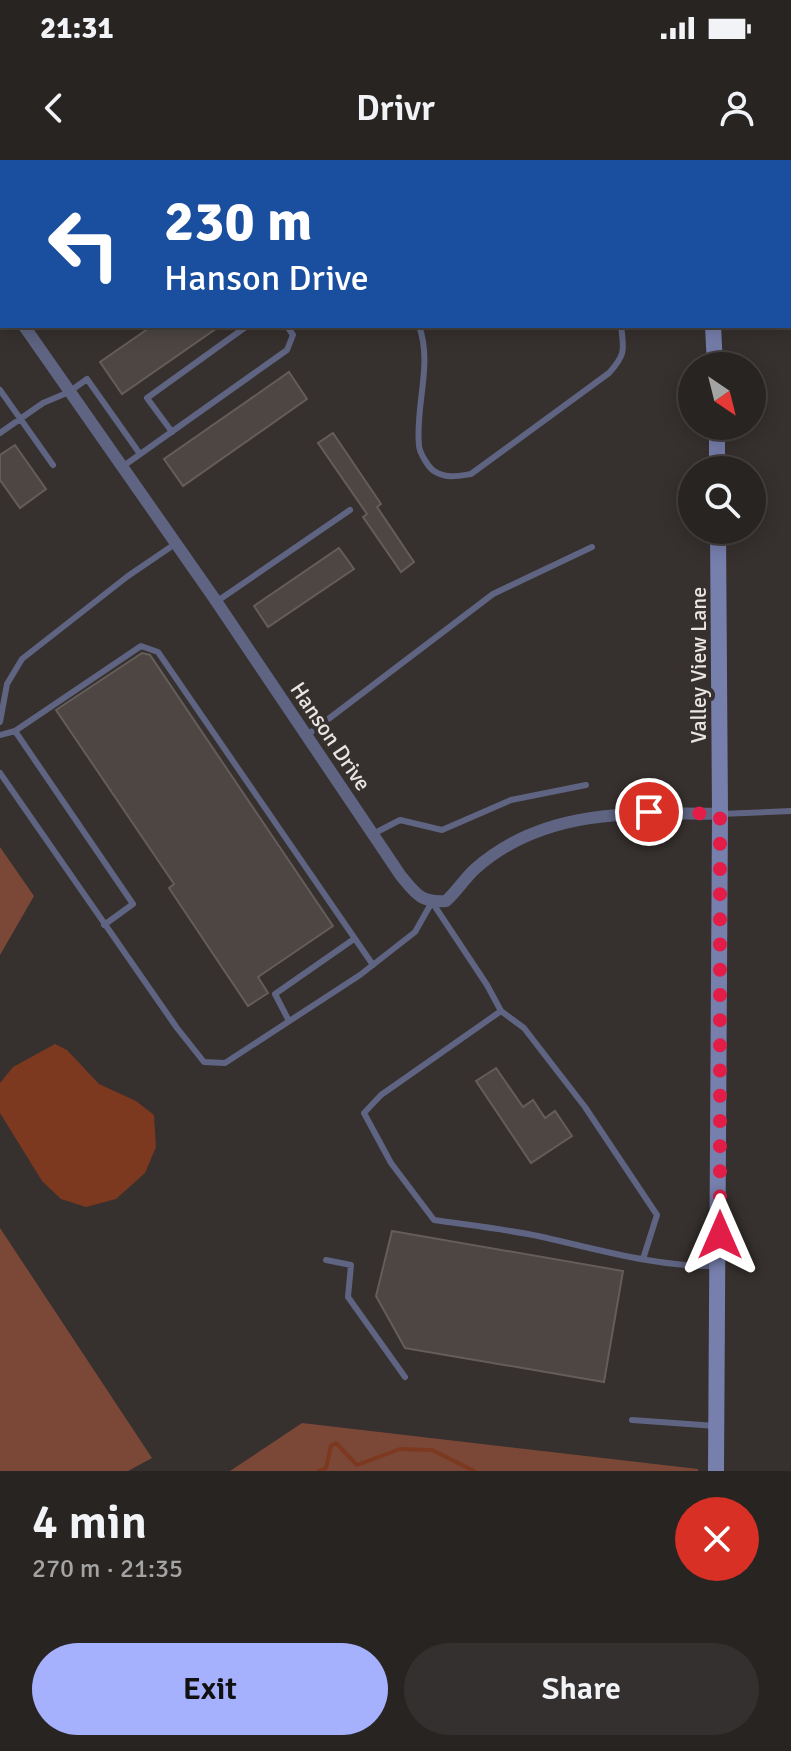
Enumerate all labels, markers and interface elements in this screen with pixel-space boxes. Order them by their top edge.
text: 21:31 [40,10,114,47]
icon: back [32,86,76,130]
text: Drivr [356,86,435,131]
icon: person [715,86,759,130]
text: 230 m [164,187,312,256]
icon: left [32,192,136,296]
text: Hanson Drive [164,256,369,301]
north arrow [678,352,766,440]
map controls [678,352,766,544]
button: search [678,456,766,544]
street label: Valley View Lane [685,587,712,743]
street label: Hanson Drive [284,677,377,796]
pin [615,778,683,846]
icon: arrive [627,790,671,834]
position arrow [678,1193,762,1277]
text: 4 min [32,1493,147,1552]
button: close [675,1497,759,1581]
text: 270 m · 21:35 [32,1553,183,1585]
button: Exit [32,1643,388,1735]
button: Share [404,1643,759,1735]

